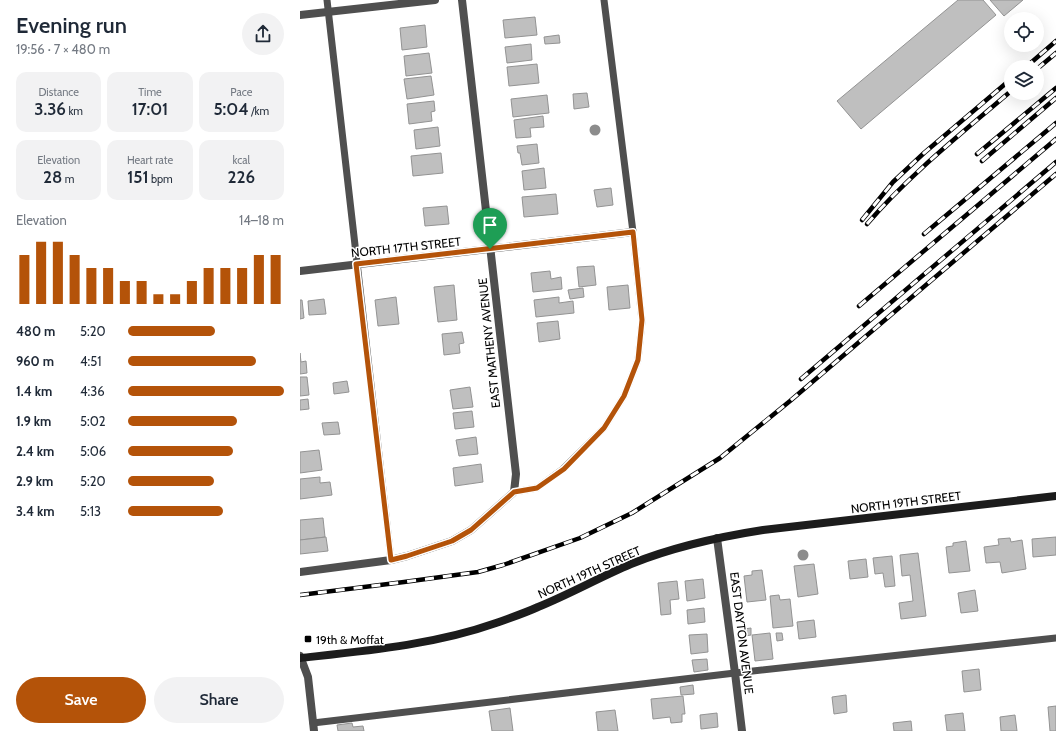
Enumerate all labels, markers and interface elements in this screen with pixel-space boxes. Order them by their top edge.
text: Evening run [16,12,127,39]
map controls [1004,12,1044,100]
button: locate [1004,12,1044,52]
button: share [242,13,284,55]
text: 19:56 · 7 × 480 m [16,41,110,57]
button: layers [1004,60,1044,100]
text: Distance [38,85,79,99]
text: Time [138,85,162,99]
text: Pace [230,85,252,99]
text: 3.36 [34,99,66,119]
text: 17:01 [132,99,168,119]
text: 5:04 [213,99,249,119]
text: km [66,104,83,118]
text: /km [249,104,269,118]
text: Elevation [37,153,80,167]
text: Heart rate [127,153,173,167]
text: kcal [233,153,250,167]
text: 28 [43,167,62,187]
text: 151 [127,167,148,187]
text: 226 [228,167,255,187]
text: m [62,172,74,186]
text: bpm [148,172,173,186]
pin [473,208,507,249]
text: Elevation [16,212,67,228]
text: 14–18 m [239,212,284,228]
icon: arrive [479,214,501,236]
street label: NORTH 17TH STREET [350,234,462,260]
street label: EAST MATHENY AVENUE [475,277,503,409]
text: 480 m [16,323,55,339]
text: 5:20 [80,323,106,339]
text: 960 m [16,353,54,369]
text: 4:51 [80,353,102,369]
text: 1.4 km [16,383,52,399]
text: 4:36 [80,383,105,399]
text: 1.9 km [16,413,51,429]
text: 5:02 [80,413,106,429]
text: 2.4 km [16,443,54,459]
text: 5:06 [80,443,106,459]
text: 2.9 km [16,473,53,489]
text: 5:20 [80,473,106,489]
street label: NORTH 19TH STREET [850,488,963,516]
text: 3.4 km [16,503,55,519]
text: 5:13 [80,503,101,519]
street label: NORTH 19TH STREET [535,542,643,601]
street label: EAST DAYTON AVENUE [727,571,757,695]
place label: 19th & Moffat [316,632,384,647]
marker: 19th & Moffat [303,634,313,644]
button: Save [16,677,146,723]
button: Share [154,677,284,723]

